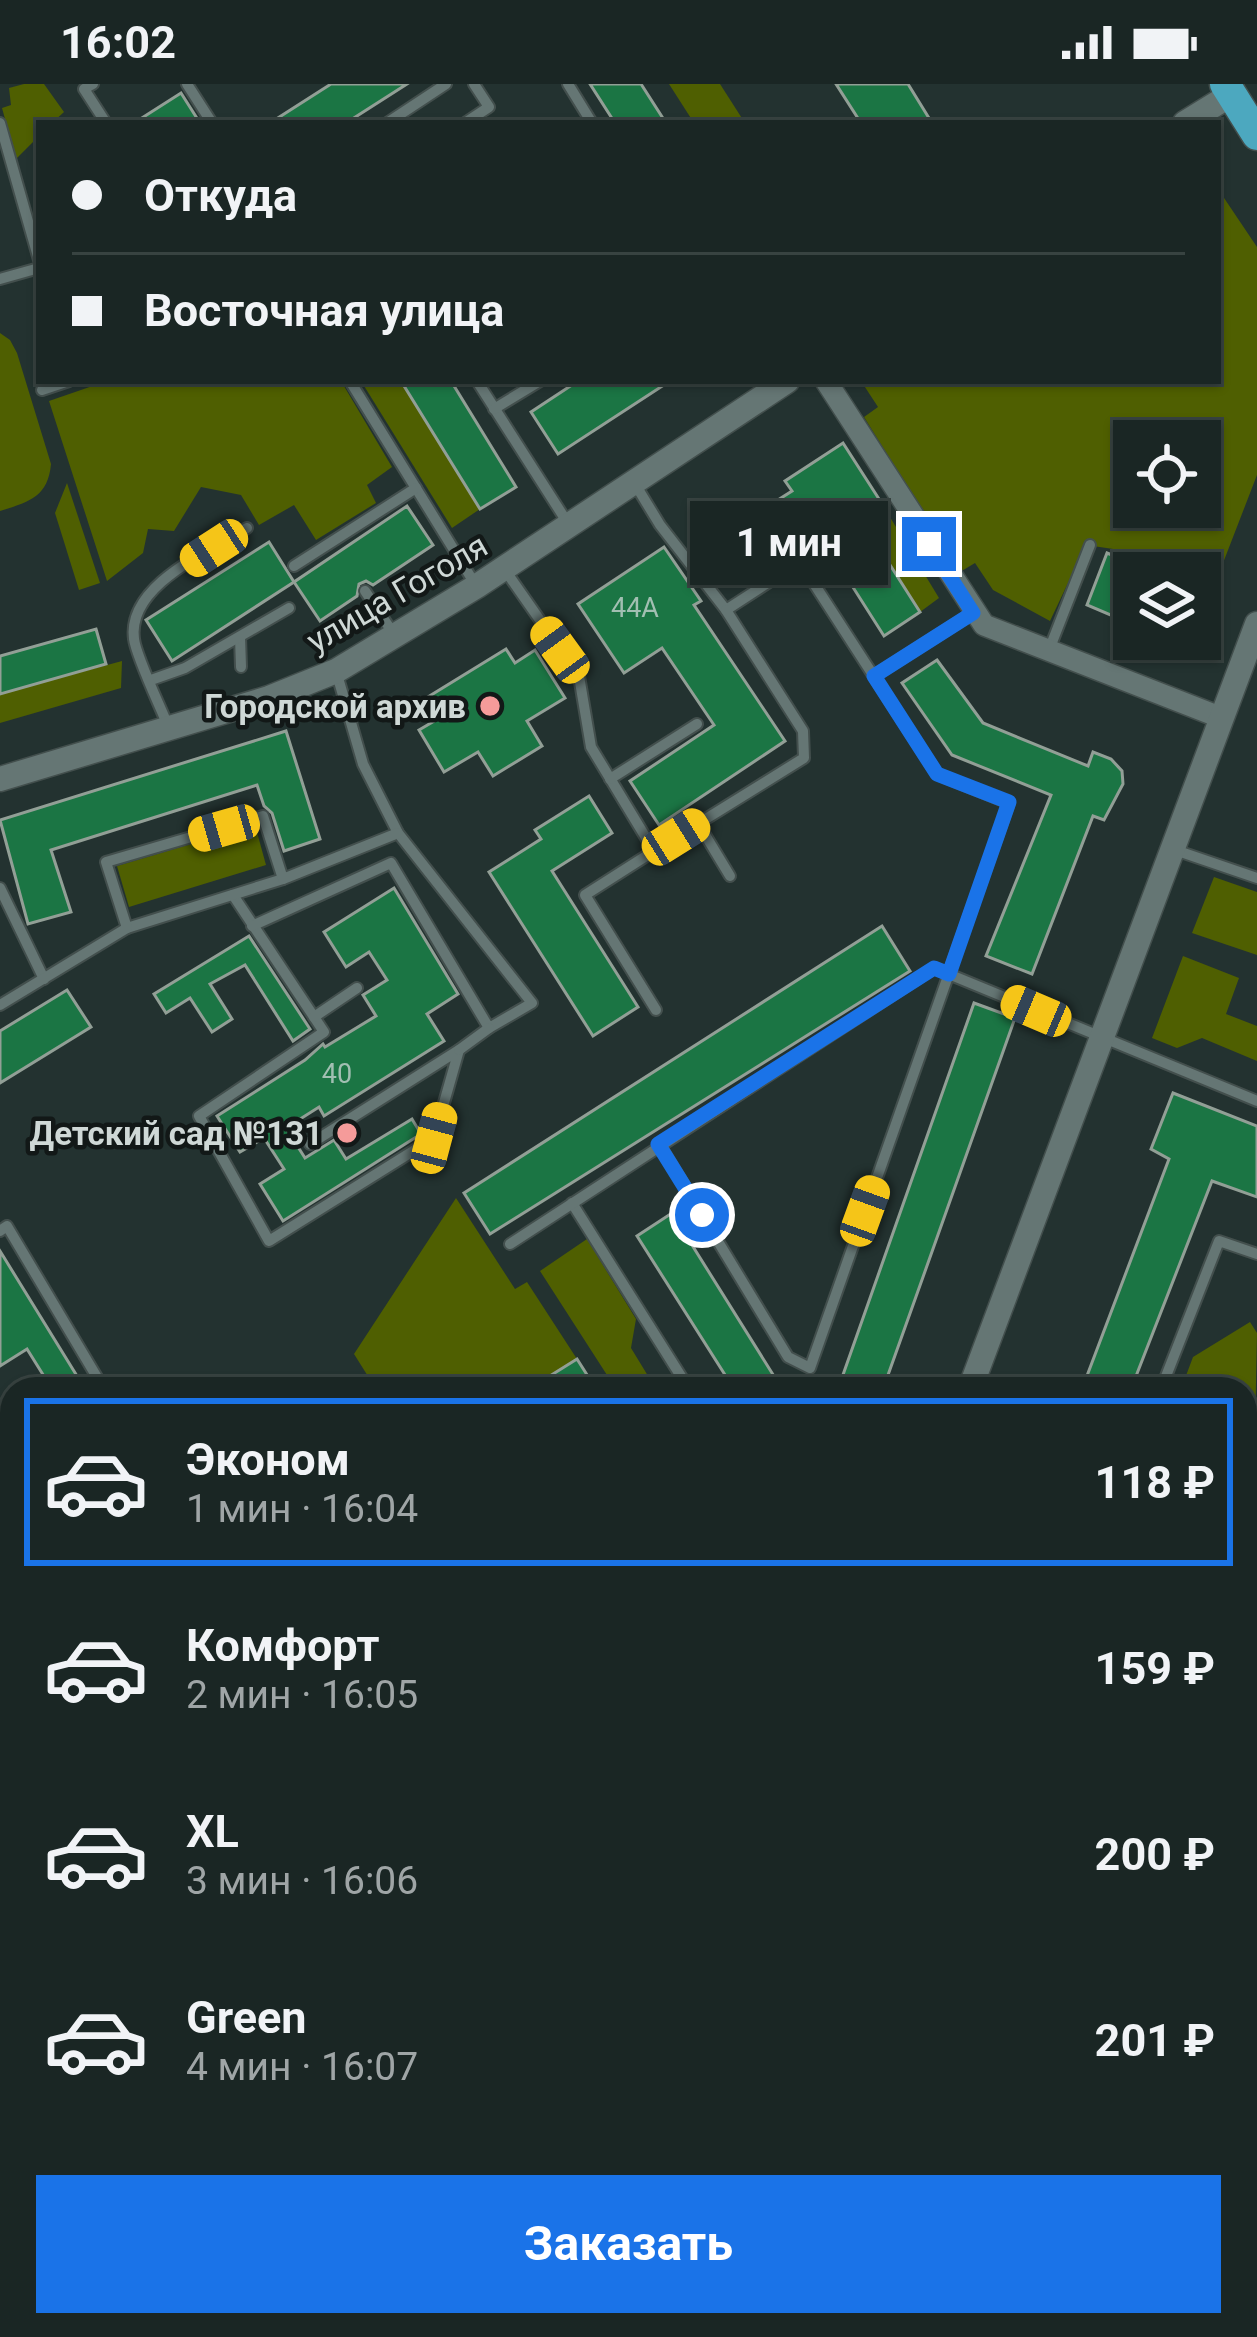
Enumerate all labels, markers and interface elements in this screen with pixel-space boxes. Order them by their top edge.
text: 16:02 [60,16,176,69]
text: Откуда [144,169,297,222]
text: Восточная улица [144,284,504,337]
map controls [1113,420,1221,660]
button: locate [1113,420,1221,528]
callout: 1 мин [689,502,887,586]
car [174,513,254,583]
route end [902,517,956,571]
text: 1 мин [736,520,842,566]
street label: улица Гоголя [300,526,494,660]
button: layers [1113,552,1221,660]
house number: 44А [611,592,659,624]
car [524,610,596,690]
place label: Городской архив [204,687,466,726]
marker: Городской архив [477,693,503,719]
car [184,801,264,855]
car [636,803,716,871]
car [996,980,1076,1042]
house number: 40 [322,1058,352,1090]
car [407,1099,461,1177]
place label: Детский сад №131 [30,1114,323,1153]
marker: Детский сад №131 [334,1120,360,1146]
car [836,1171,894,1251]
route start [675,1188,729,1242]
icon: car [42,1428,150,1536]
text: Эконом [186,1433,350,1486]
text: 118 ₽ [1095,1456,1215,1509]
text: 1 мин · 16:04 [186,1486,418,1532]
icon: car [42,1614,150,1722]
text: Комфорт [186,1619,379,1672]
text: 159 ₽ [1095,1642,1215,1695]
text: 2 мин · 16:05 [186,1672,418,1718]
icon: car [42,1800,150,1908]
text: XL [186,1805,239,1858]
text: 200 ₽ [1095,1828,1215,1881]
text: 3 мин · 16:06 [186,1858,418,1904]
icon: car [42,1986,150,2094]
text: Green [186,1991,307,2044]
text: 201 ₽ [1095,2014,1215,2067]
text: 4 мин · 16:07 [186,2044,418,2090]
button: Заказать [36,2175,1221,2313]

